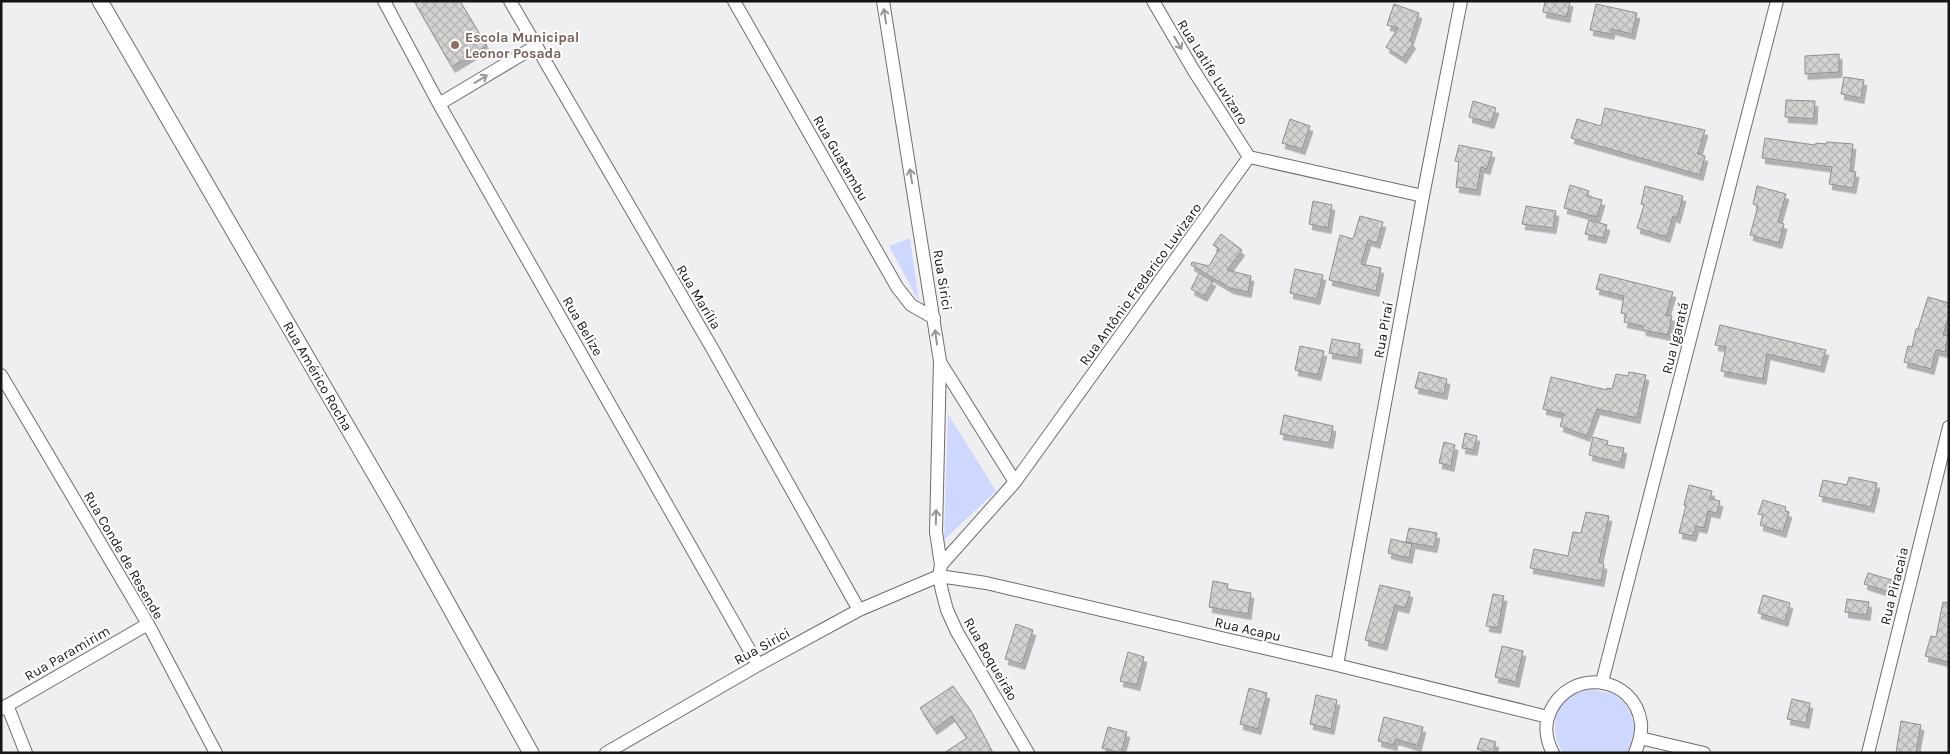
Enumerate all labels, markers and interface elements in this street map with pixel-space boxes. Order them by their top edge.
one-way arrow [880,8,890,24]
street label: Rua Latife Luvizaro [1173,17,1252,128]
place label: Escola Municipal Leonor Posada [465,29,579,62]
one-way arrow [1173,36,1183,50]
marker: Escola Municipal Leonor Posada [449,39,461,51]
one-way arrow [474,73,488,83]
street label: Rua Guatambu [809,112,872,204]
one-way arrow [905,169,915,185]
street label: Rua Antônio Frederico Luvizaro [1076,200,1205,369]
street label: Rua Sirici [929,248,956,312]
street label: Rua Marília [673,262,725,333]
street label: Rua Belize [559,293,606,359]
street label: Rua Piraí [1370,300,1397,360]
street label: Rua Igaratá [1658,300,1693,376]
street label: Rua Américo Rocha [279,319,356,434]
one-way arrow [931,329,941,345]
street label: Rua Conde de Resende [80,488,167,622]
one-way arrow [932,509,941,525]
street label: Rua Piracaia [1877,545,1912,627]
street label: Rua Acapu [1213,614,1283,645]
street label: Rua Boqueirão [960,615,1021,704]
street label: Rua Paramirim [21,622,113,685]
street label: Rua Sirici [731,624,793,669]

